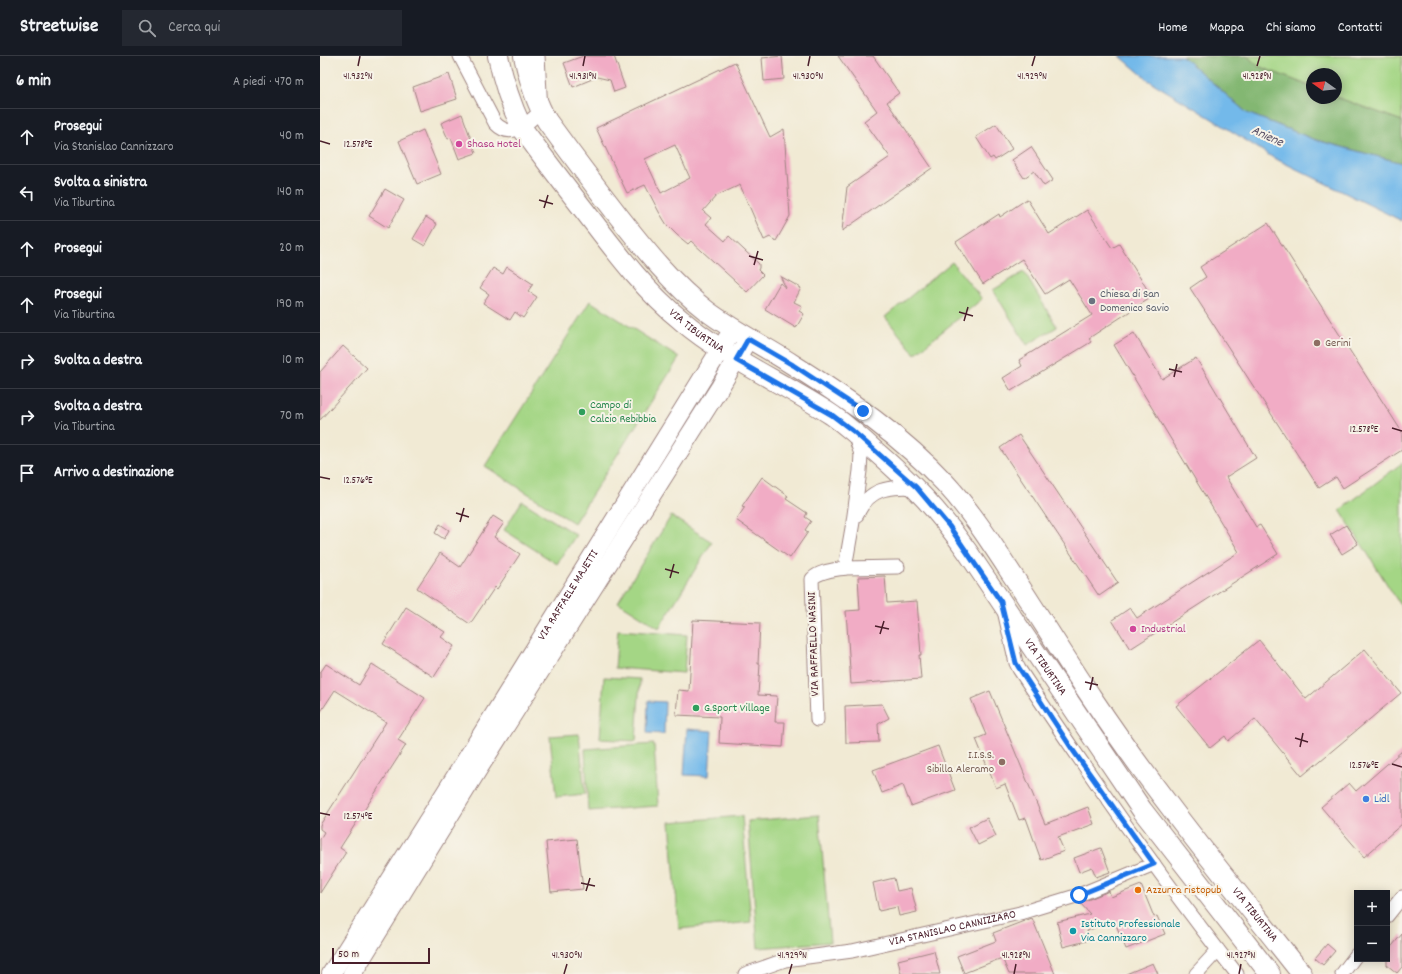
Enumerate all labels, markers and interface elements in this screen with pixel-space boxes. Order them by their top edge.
search box [122,10,402,46]
text: Streetwise [20,14,98,41]
icon: search [136,17,158,39]
text: Cerca qui [168,17,220,39]
text: Home [1158,18,1188,38]
text: Mappa [1210,18,1244,38]
text: Chi siamo [1266,18,1316,38]
text: Contatti [1338,18,1382,38]
north arrow [1306,68,1342,104]
text: 6 min [16,70,51,94]
text: 41.932°N [343,70,373,84]
text: 41.931°N [569,70,597,84]
text: 41.930°N [793,70,823,84]
text: 41.929°N [1017,70,1047,84]
text: 41.928°N [1242,70,1272,84]
text: A piedi · 470 m [233,73,304,92]
text: Prosegui [54,116,102,138]
water label: Aniene [1248,122,1287,153]
icon: ahead [16,126,38,148]
text: 40 m [280,127,304,146]
place label: Shasa Hotel [467,136,521,153]
text: Via Stanislao Cannizzaro [54,138,174,157]
text: 12.578°E [344,138,373,152]
marker: Shasa Hotel [454,139,464,149]
text: Svolta a sinistra [54,172,147,194]
icon: left [16,182,38,204]
text: 140 m [277,183,304,202]
text: Via Tiburtina [54,194,115,213]
icon: ahead [16,238,38,260]
text: Prosegui [54,238,102,260]
text: 20 m [279,239,304,258]
text: Prosegui [54,284,102,306]
place label: Chiesa di San Domenico Savio [1100,286,1169,317]
icon: ahead [16,294,38,316]
text: 190 m [276,295,304,314]
marker: Chiesa di San Domenico Savio [1087,296,1097,306]
street label: VIA TIBURTINA [665,305,728,358]
text: Via Tiburtina [54,306,115,325]
place label: Gerini [1325,335,1351,352]
marker: Gerini [1312,338,1322,348]
icon: right [16,350,38,372]
text: Svolta a destra [54,350,142,372]
text: 10 m [282,351,304,370]
text: Svolta a destra [54,396,142,418]
place label: Campo di Calcio Rebibbia [590,397,657,428]
route end [854,402,872,420]
icon: right [16,406,38,428]
text: 70 m [280,407,304,426]
marker: Campo di Calcio Rebibbia [577,407,587,417]
text: Via Tiburtina [54,418,115,437]
text: 12.578°E [1350,423,1379,437]
icon: arrive [16,462,38,484]
text: Arrivo a destinazione [54,462,174,484]
text: 12.576°E [343,474,373,488]
street label: VIA RAFFAELE MAJETTI [533,546,603,644]
street label: VIA RAFFAELLO NASINI [804,591,824,697]
place label: Industrial [1141,621,1186,638]
marker: Industrial [1128,624,1138,634]
street label: VIA TIBURTINA [1020,635,1071,700]
place label: G.Sport Village [704,700,770,717]
marker: G.Sport Village [691,703,701,713]
place label: I.I.S.S. Sibilla Aleramo [927,747,994,778]
marker: I.I.S.S. Sibilla Aleramo [997,757,1007,767]
text: 12.576°E [1349,759,1379,773]
place label: Lidl [1374,791,1390,808]
marker: Lidl [1361,794,1371,804]
text: 12.574°E [344,810,373,824]
place label: Azzurra ristopub [1146,882,1222,899]
street label: VIA TIBURTINA [1228,884,1282,946]
marker: Azzurra ristopub [1133,885,1143,895]
route start [1070,886,1088,904]
map controls [1354,890,1390,962]
button: + [1354,890,1390,926]
street label: VIA STANISLAO CANNIZZARO [887,906,1018,951]
place label: Istituto Professionale Via Cannizzaro [1081,916,1180,947]
marker: Istituto Professionale Via Cannizzaro [1068,926,1078,936]
button: − [1354,926,1390,962]
scale bar [332,946,430,965]
text: 50 m [338,947,359,963]
text: 41.930°N [552,949,582,963]
text: 41.929°N [777,949,807,963]
text: 41.928°N [1001,949,1031,963]
text: 41.927°N [1227,949,1256,963]

